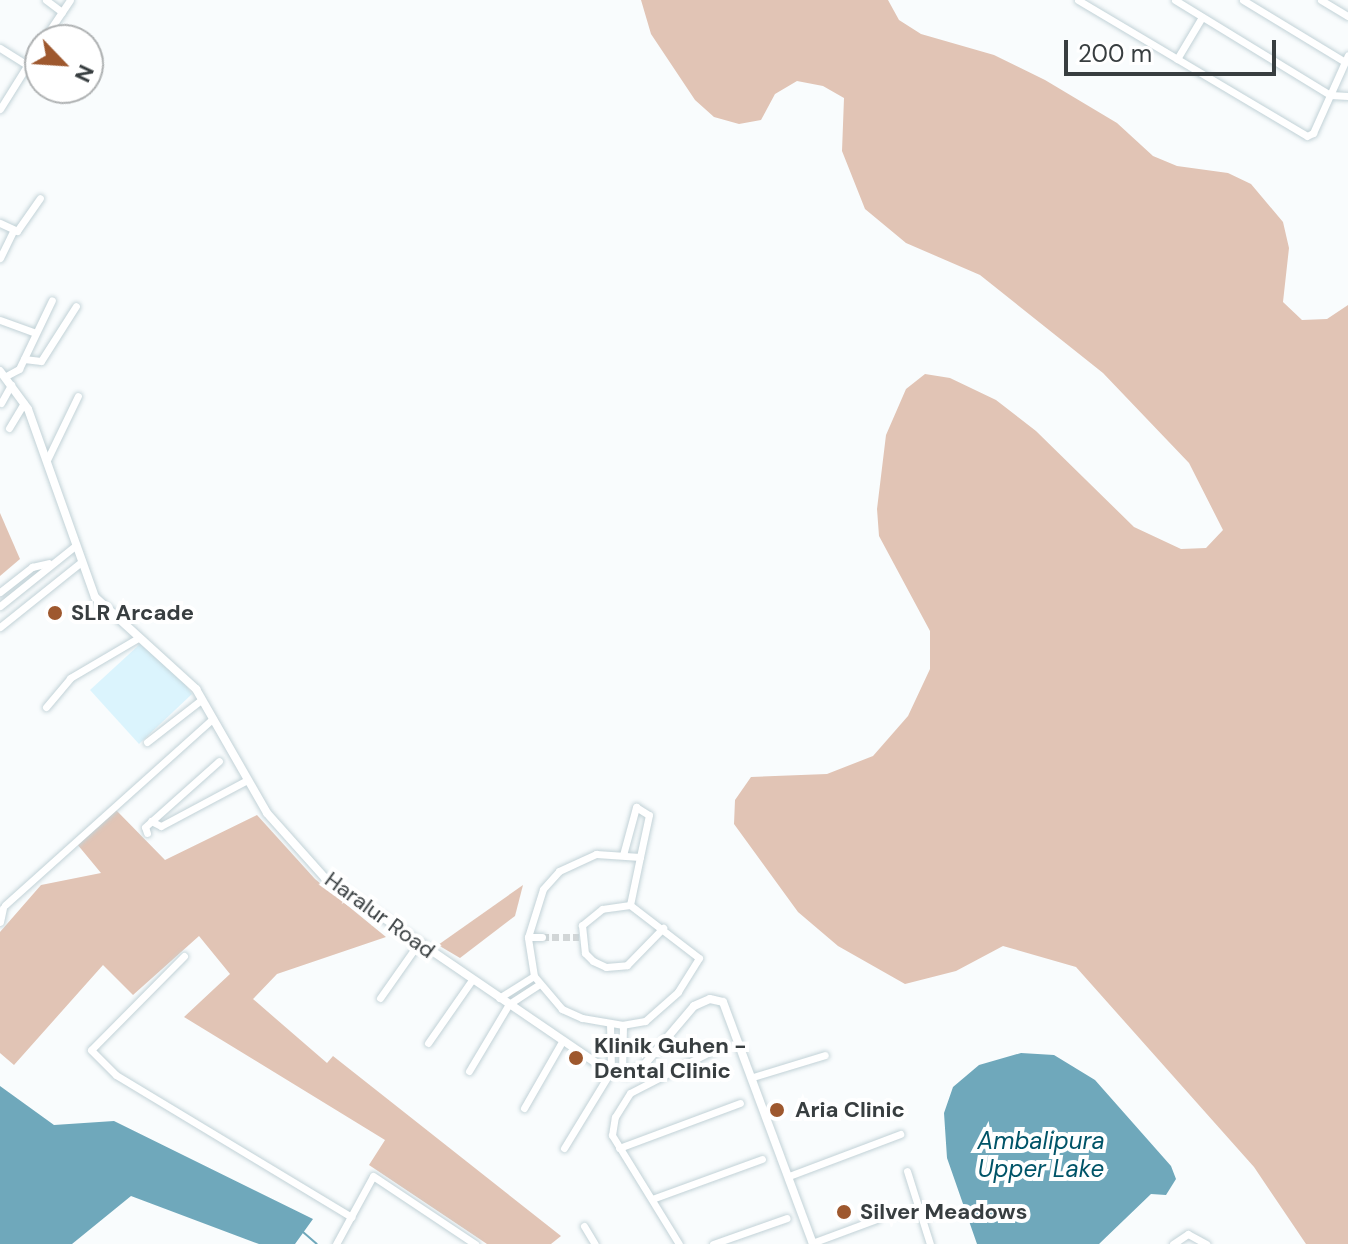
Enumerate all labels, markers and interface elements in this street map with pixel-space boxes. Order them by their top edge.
north arrow [24,24,104,104]
scale bar [1068,24,1280,74]
text: 200 m [1078,38,1152,69]
text: N [68,60,101,87]
place label: SLR Arcade [71,600,194,626]
marker: SLR Arcade [46,604,64,622]
street label: Haralur Road [320,866,440,964]
place label: Klinik Guhen - Dental Clinic [594,1032,747,1084]
marker: Klinik Guhen - Dental Clinic [565,1047,587,1069]
place label: Aria Clinic [795,1097,905,1123]
marker: Aria Clinic [766,1099,788,1121]
water label: Ambalipura Upper Lake [977,1127,1105,1183]
place label: Silver Meadows [860,1199,1027,1225]
marker: Silver Meadows [835,1203,853,1221]

